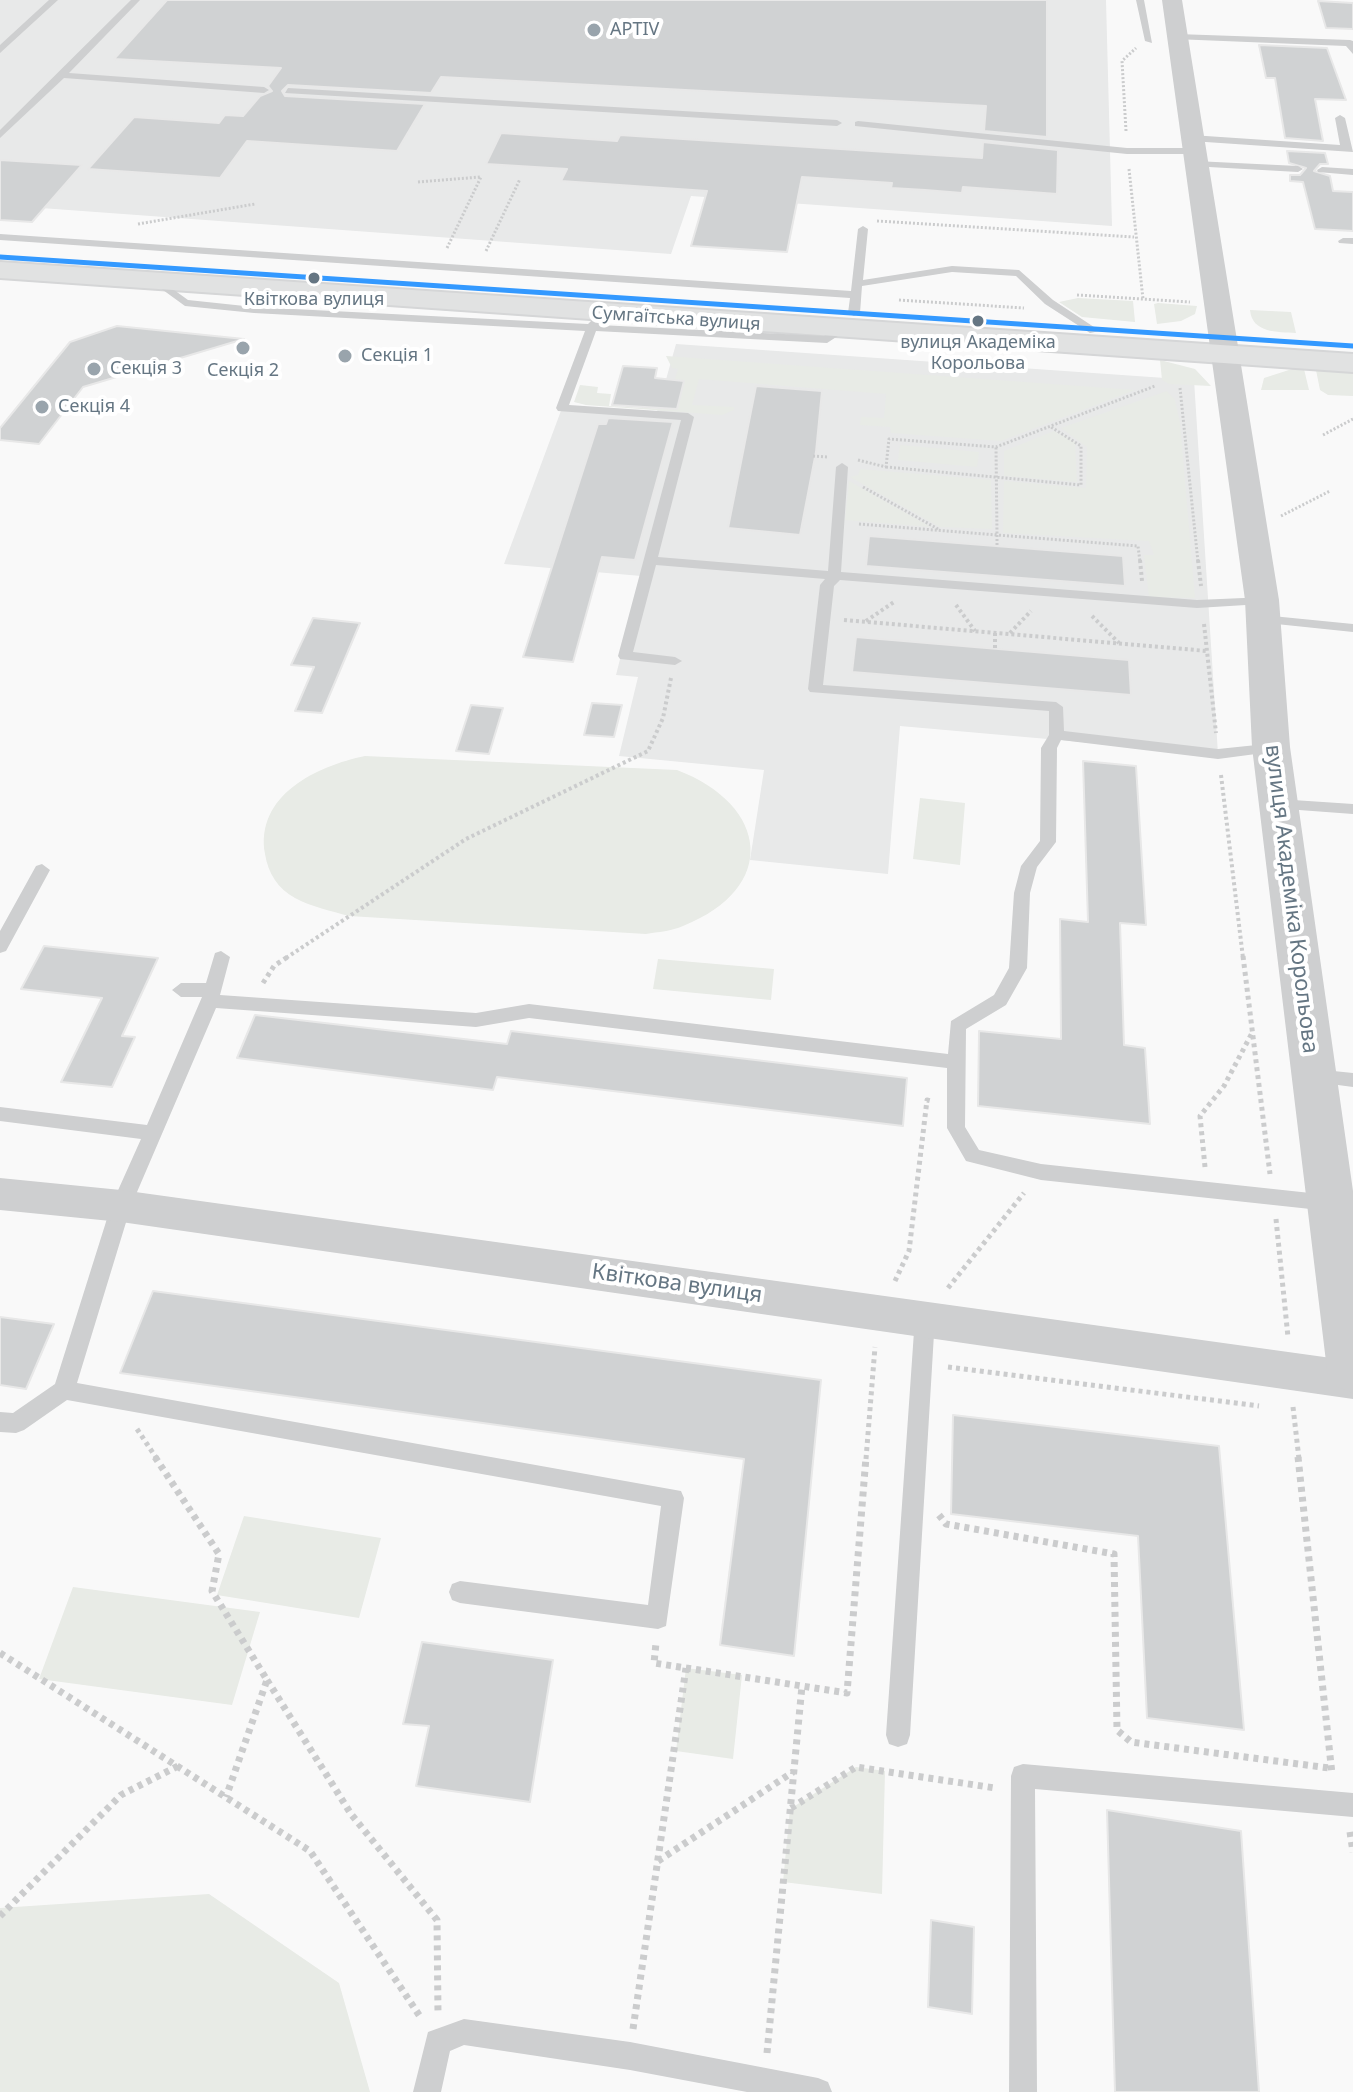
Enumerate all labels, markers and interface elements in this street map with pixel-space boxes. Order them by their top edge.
place label: APTIV [610,19,659,41]
marker: APTIV [585,21,603,39]
marker: Квіткова вулиця [306,270,322,286]
place label: Квіткова вулиця [244,289,384,311]
street label: Сумгаїтська вулиця [591,302,761,336]
marker: вулиця Академіка Корольова [970,313,986,329]
place label: вулиця Академіка Корольова [900,332,1056,374]
marker: Секція 2 [234,339,252,357]
place label: Секція 1 [361,345,433,367]
marker: Секція 1 [336,347,354,365]
place label: Секція 3 [110,358,182,380]
marker: Секція 3 [85,360,103,378]
place label: Секція 2 [207,360,279,382]
place label: Секція 4 [58,396,130,418]
marker: Секція 4 [33,398,51,416]
street label: вулиця Академіка Корольова [1259,743,1323,1055]
street label: Квіткова вулиця [590,1259,764,1309]

